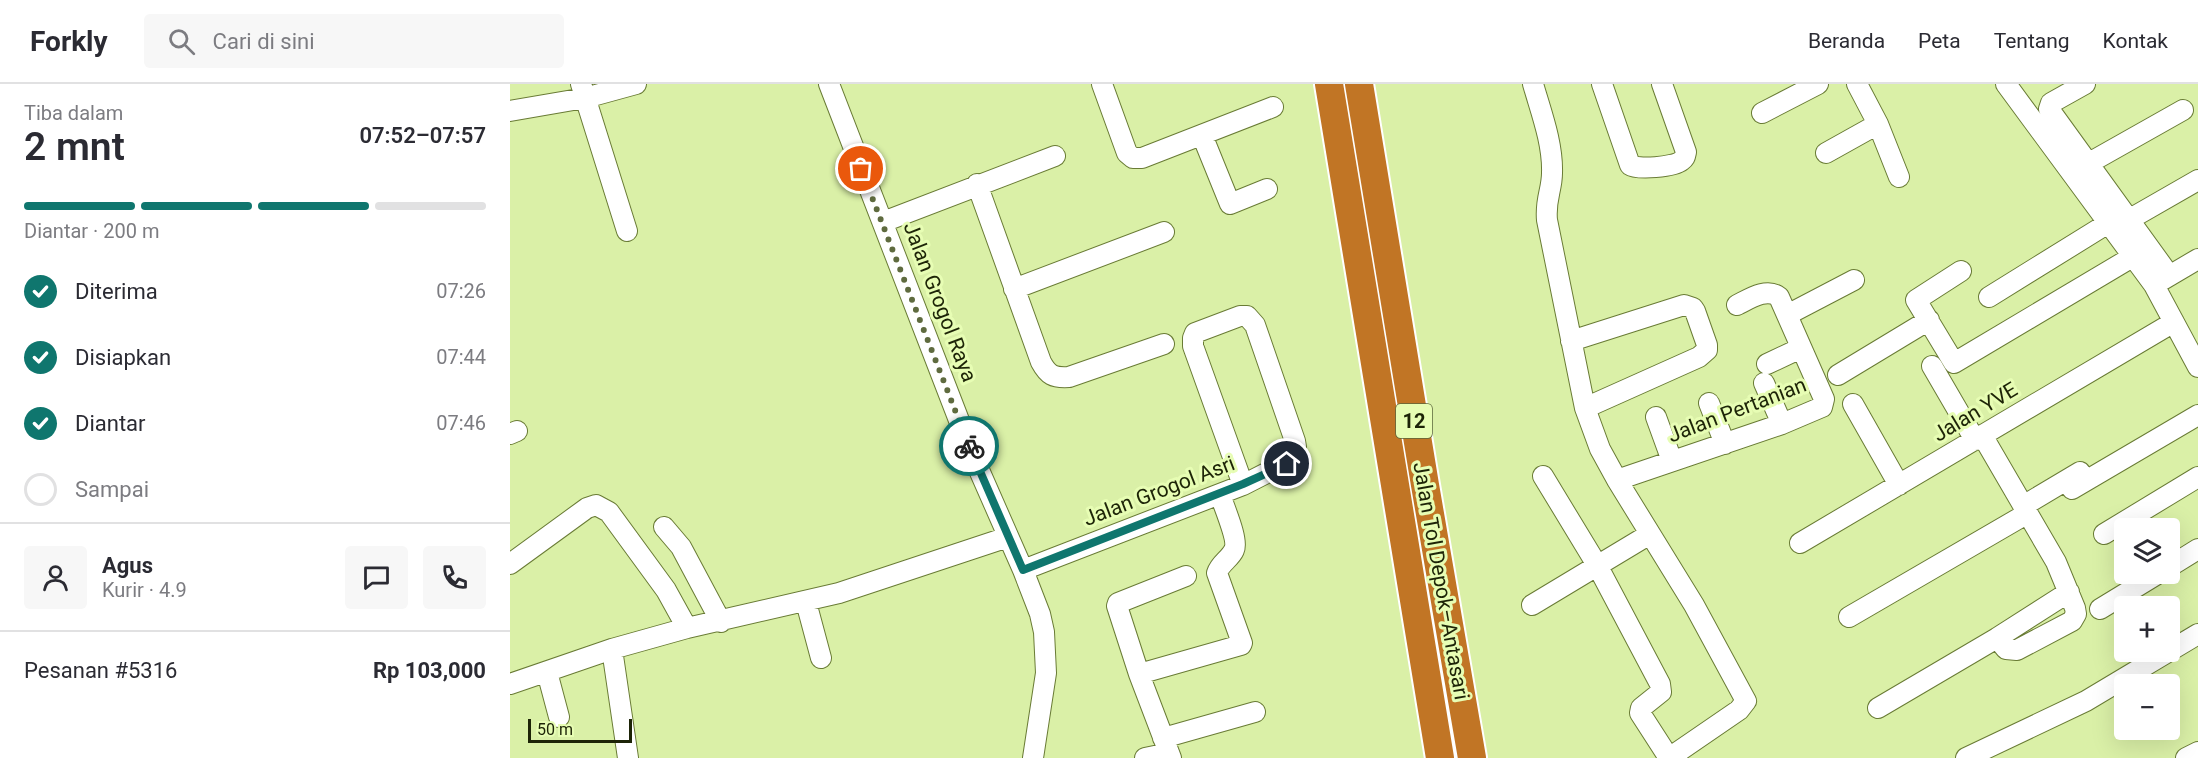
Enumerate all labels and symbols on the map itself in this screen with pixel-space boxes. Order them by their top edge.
pin [835,143,886,194]
street label: Jalan Grogol Raya [899,219,981,385]
street label: Jalan Pertanian [1664,373,1810,447]
street label: Jalan YVE [1928,377,2022,447]
road number: 12 [1396,404,1432,438]
courier [939,416,999,476]
pin [1261,438,1312,489]
street label: Jalan Grogol Asri [1080,451,1238,531]
street label: Jalan Tol Depok–Antasari [1408,460,1474,702]
scale bar [528,716,632,744]

